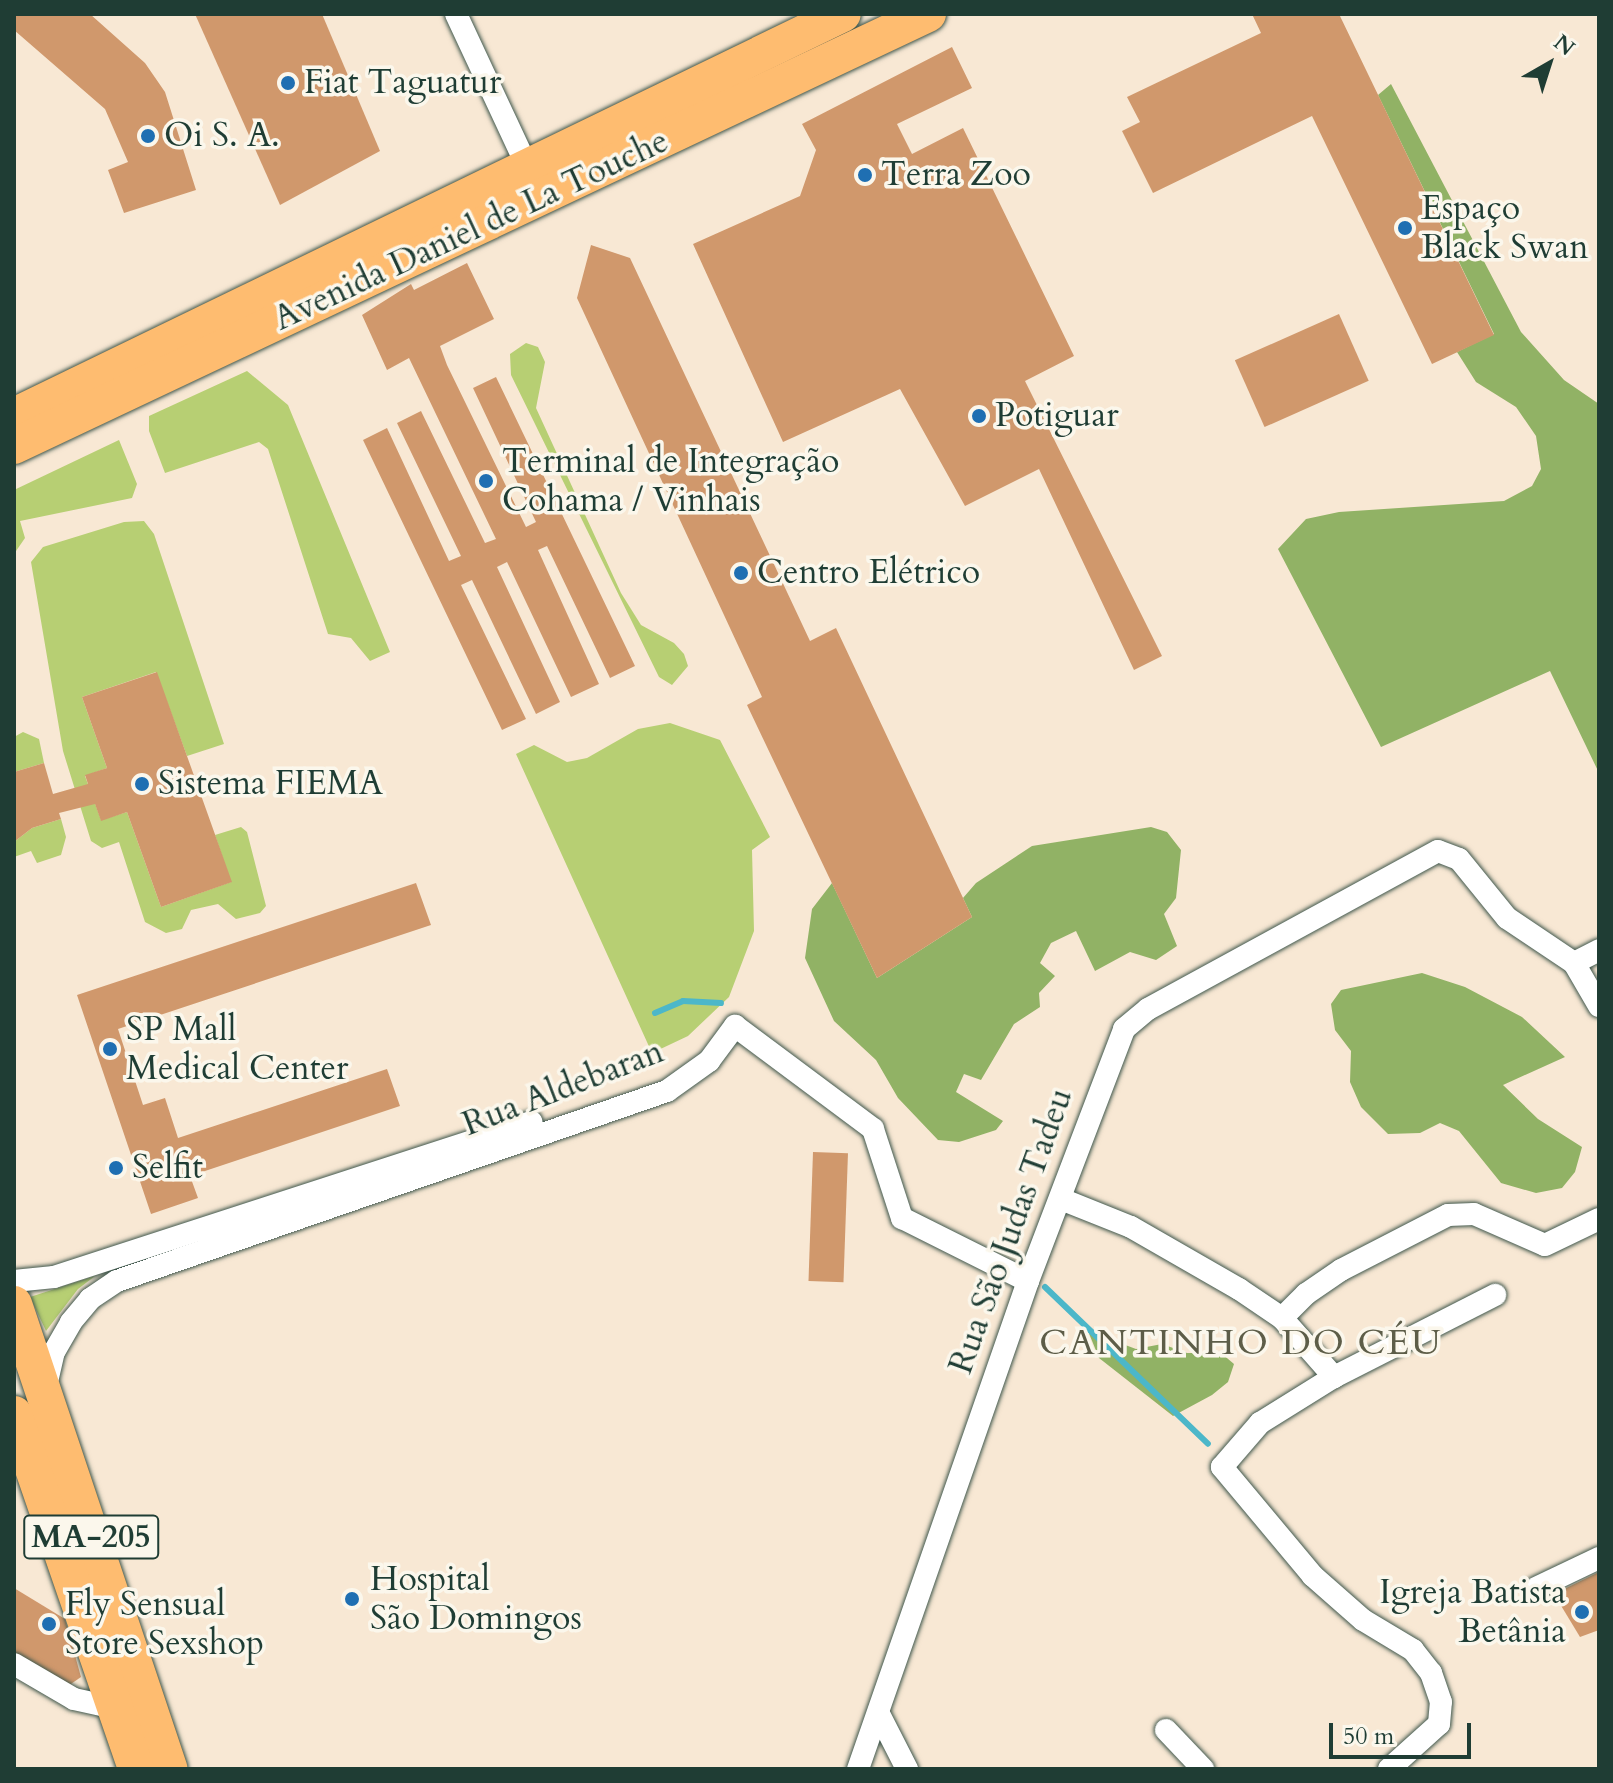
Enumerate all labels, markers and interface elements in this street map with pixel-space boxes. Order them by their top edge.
north arrow [1509,24,1589,104]
text: N [1547,28,1581,63]
place label: Fiat Taguatur [304,63,501,103]
marker: Fiat Taguatur [279,74,297,92]
place label: Oi S. A. [164,116,280,156]
street label: Avenida Daniel de La Touche [267,121,675,339]
marker: Oi S. A. [139,127,157,145]
place label: Terra Zoo [881,155,1031,195]
marker: Terra Zoo [856,166,874,184]
place label: Espaço Black Swan [1421,188,1589,268]
marker: Espaço Black Swan [1396,219,1414,237]
place label: Potiguar [995,396,1119,436]
marker: Potiguar [970,407,988,425]
place label: Terminal de Integração Cohama / Vinhais [502,441,839,520]
marker: Terminal de Integração Cohama / Vinhais [477,472,495,490]
place label: Centro Elétrico [757,553,980,593]
marker: Centro Elétrico [732,564,750,582]
place label: Sistema FIEMA [158,764,383,804]
marker: Sistema FIEMA [133,775,151,793]
place label: SP Mall Medical Center [126,1009,348,1088]
street label: Rua Aldebaran [457,1031,669,1145]
marker: SP Mall Medical Center [101,1040,119,1058]
street label: Rua São Judas Tadeu [940,1083,1082,1379]
place label: Selfit [132,1148,203,1188]
marker: Selfit [107,1159,125,1177]
district label: CANTINHO DO CÉU [1039,1321,1443,1365]
road number: MA-205 [23,1509,159,1565]
place label: Hospital São Domingos [370,1559,582,1638]
place label: Igreja Batista Betânia [1379,1572,1566,1652]
place label: Fly Sensual Store Sexshop [65,1584,264,1664]
marker: Hospital São Domingos [341,1588,363,1610]
marker: Igreja Batista Betânia [1573,1603,1591,1621]
marker: Fly Sensual Store Sexshop [40,1615,58,1633]
scale bar [1333,1707,1475,1757]
text: 50 m [1343,1720,1394,1753]

